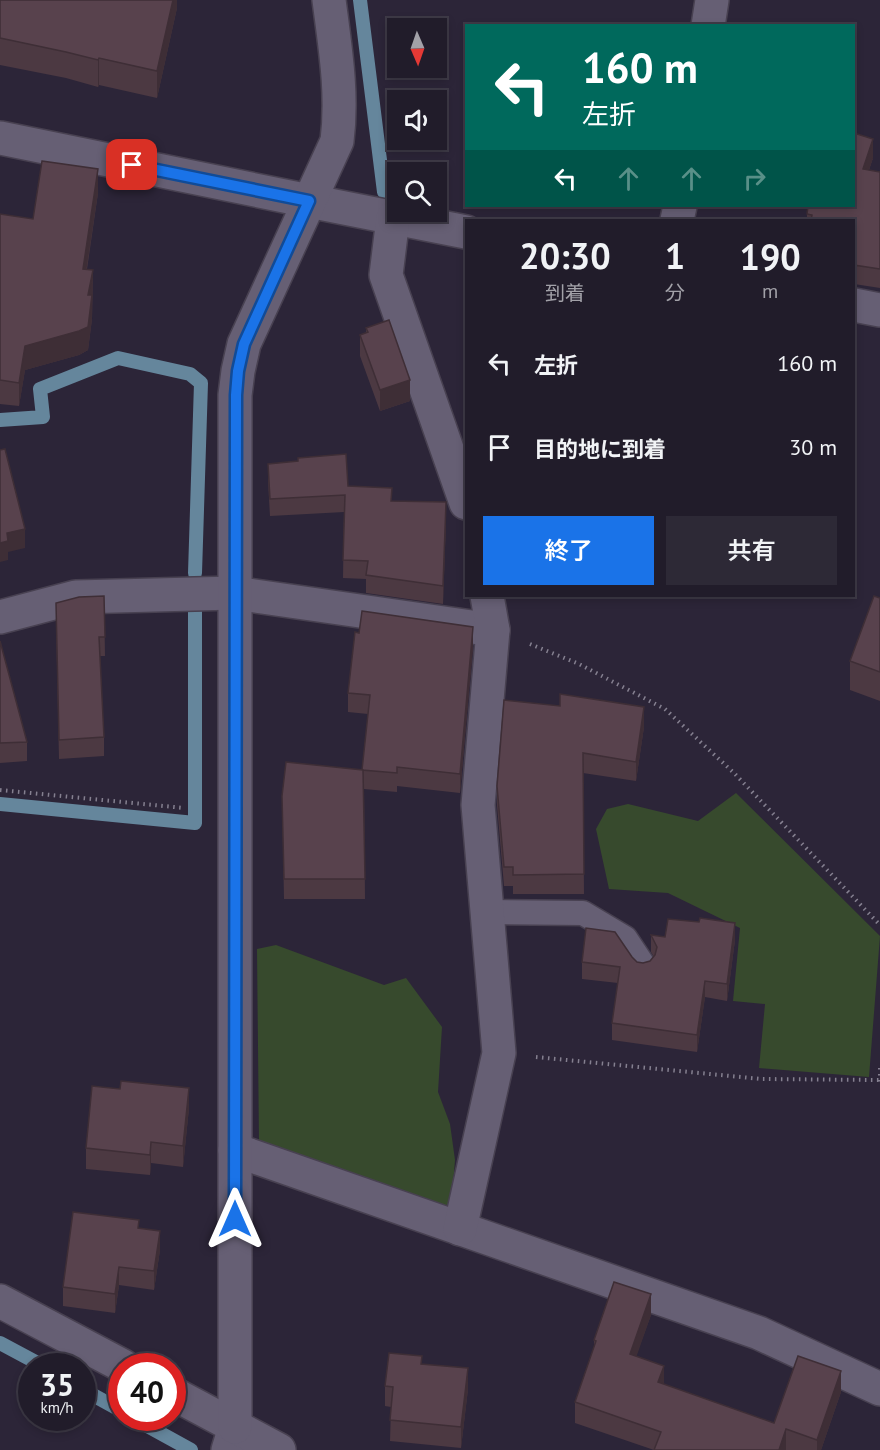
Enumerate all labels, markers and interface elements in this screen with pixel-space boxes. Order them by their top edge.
north arrow [387,18,447,78]
map controls [387,18,447,222]
text: 160 m [582,40,698,95]
icon: left [483,48,561,126]
button: sound [387,90,447,150]
text: 左折 [582,97,636,131]
pin [106,139,157,190]
icon: arrive [115,148,148,181]
button: search [387,162,447,222]
icon: left [549,162,582,195]
icon: ahead [612,162,645,195]
icon: ahead [675,162,708,195]
icon: right [738,162,771,195]
text: 20:30 [519,232,611,279]
text: 1 [665,232,685,279]
text: 190 [739,233,801,280]
text: m [762,278,778,304]
text: 到着 [545,280,585,306]
text: 分 [665,280,685,306]
icon: left [483,347,516,380]
text: 160 m [777,349,837,377]
text: 左折 [534,351,578,379]
icon: arrive [483,431,516,464]
text: 30 m [789,433,837,461]
text: 目的地に到着 [534,435,666,463]
button: 終了 [483,516,654,585]
button: 共有 [666,516,837,585]
position arrow [203,1187,267,1251]
speed limit sign: 40 [108,1353,186,1431]
text: 35 [40,1365,74,1404]
text: km/h [41,1398,73,1417]

